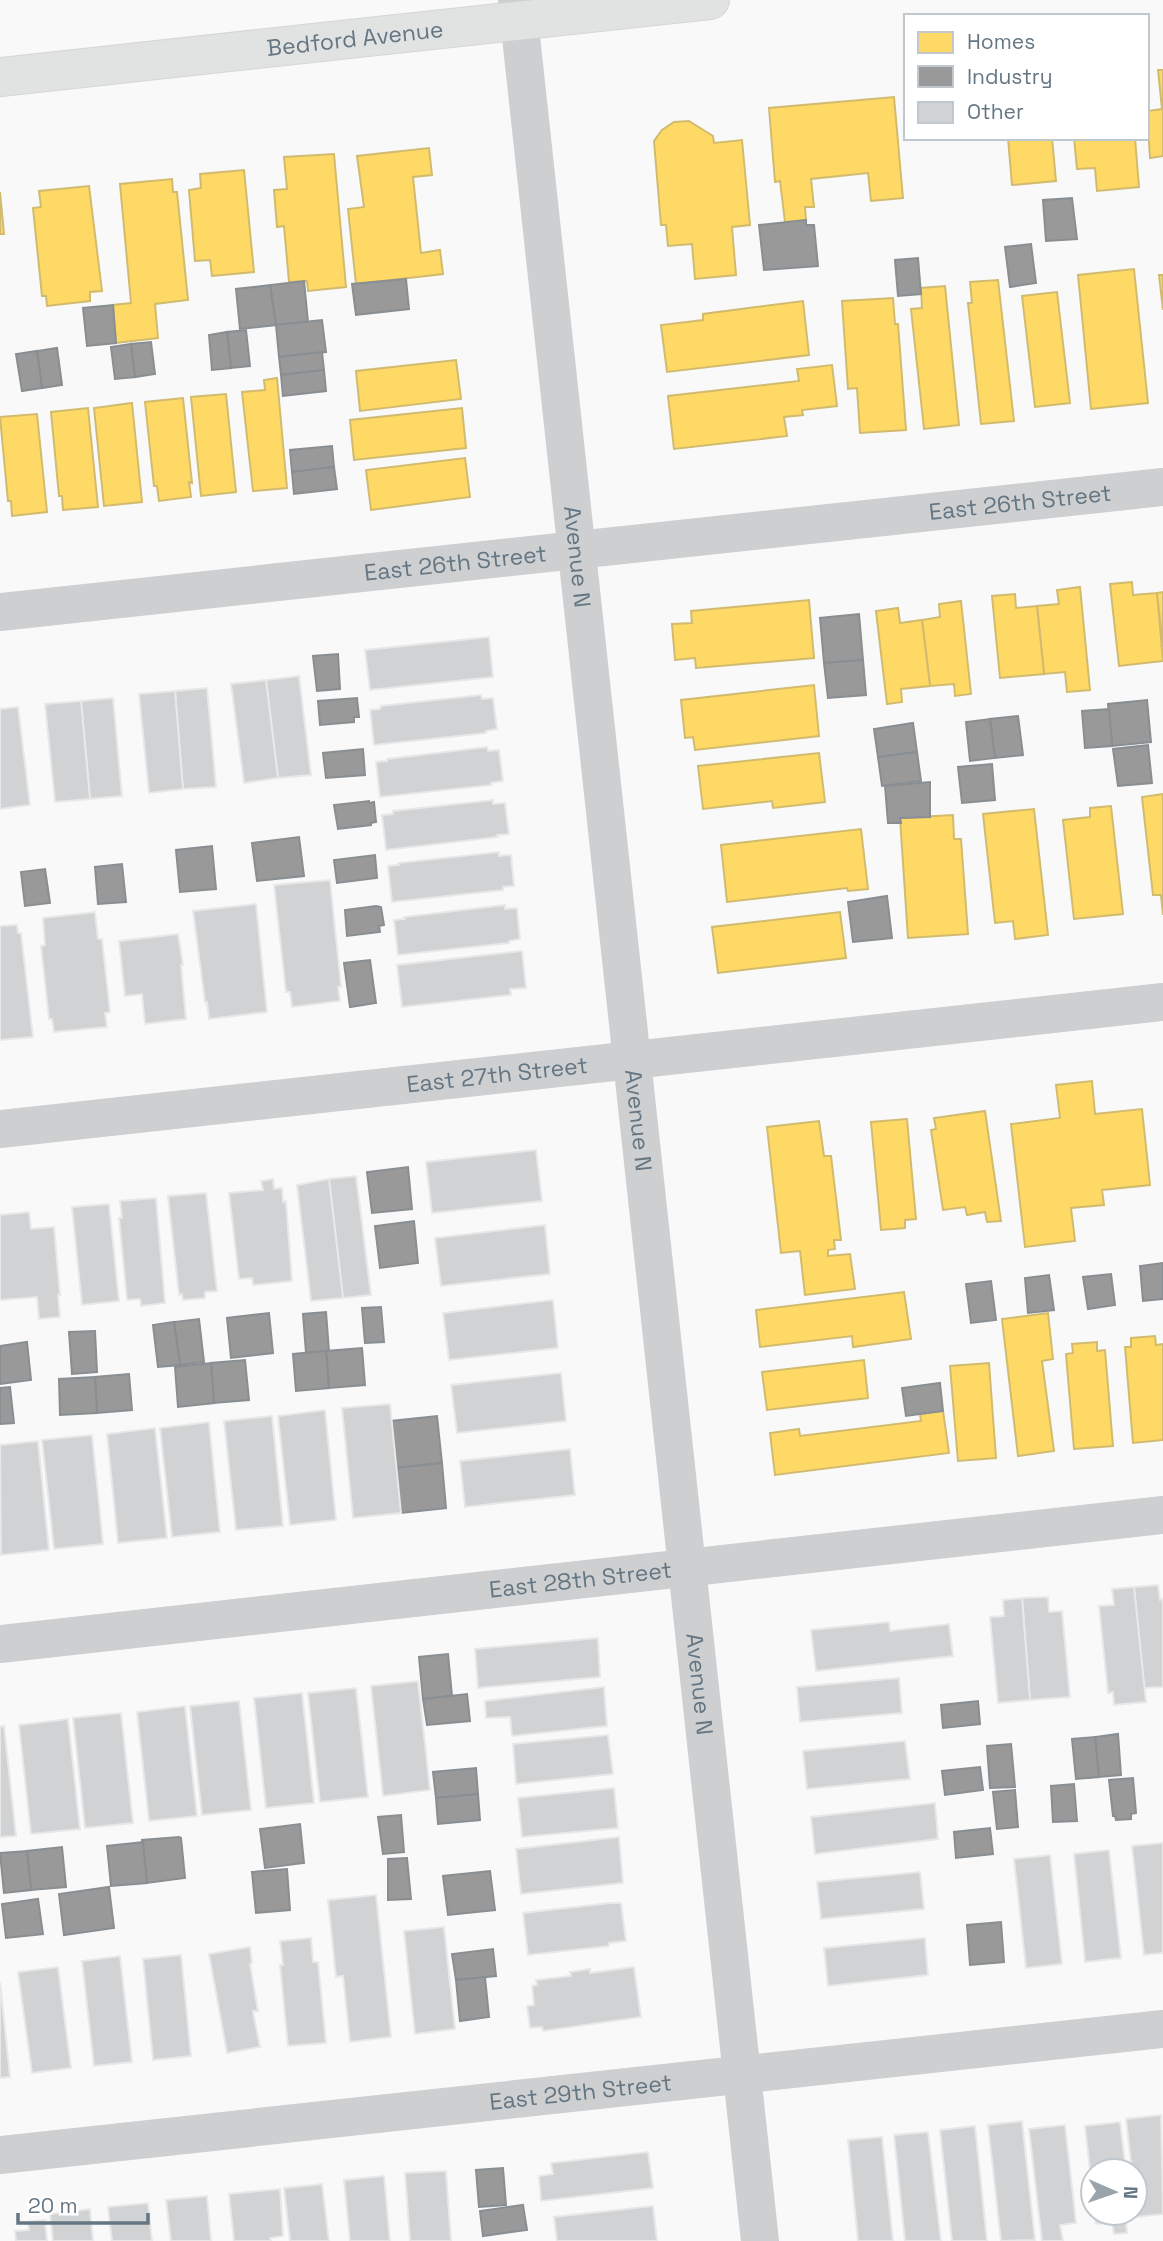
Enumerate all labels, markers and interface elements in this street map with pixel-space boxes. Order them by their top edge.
street label: Bedford Avenue [265,14,445,63]
legend [904,14,1149,140]
text: Homes [967,28,1035,55]
text: Industry [967,63,1053,90]
text: Other [967,98,1024,125]
street label: East 26th Street [927,478,1113,527]
street label: Avenue N [557,504,598,609]
street label: East 26th Street [363,538,548,588]
street label: East 27th Street [405,1050,589,1100]
street label: Avenue N [618,1068,659,1173]
street label: East 28th Street [488,1555,673,1605]
street label: Avenue N [679,1632,720,1737]
street label: East 29th Street [488,2067,673,2117]
north arrow [1079,2157,1149,2227]
scale bar [18,2182,147,2226]
text: N [1118,2186,1143,2199]
text: 20 m [28,2192,78,2219]

